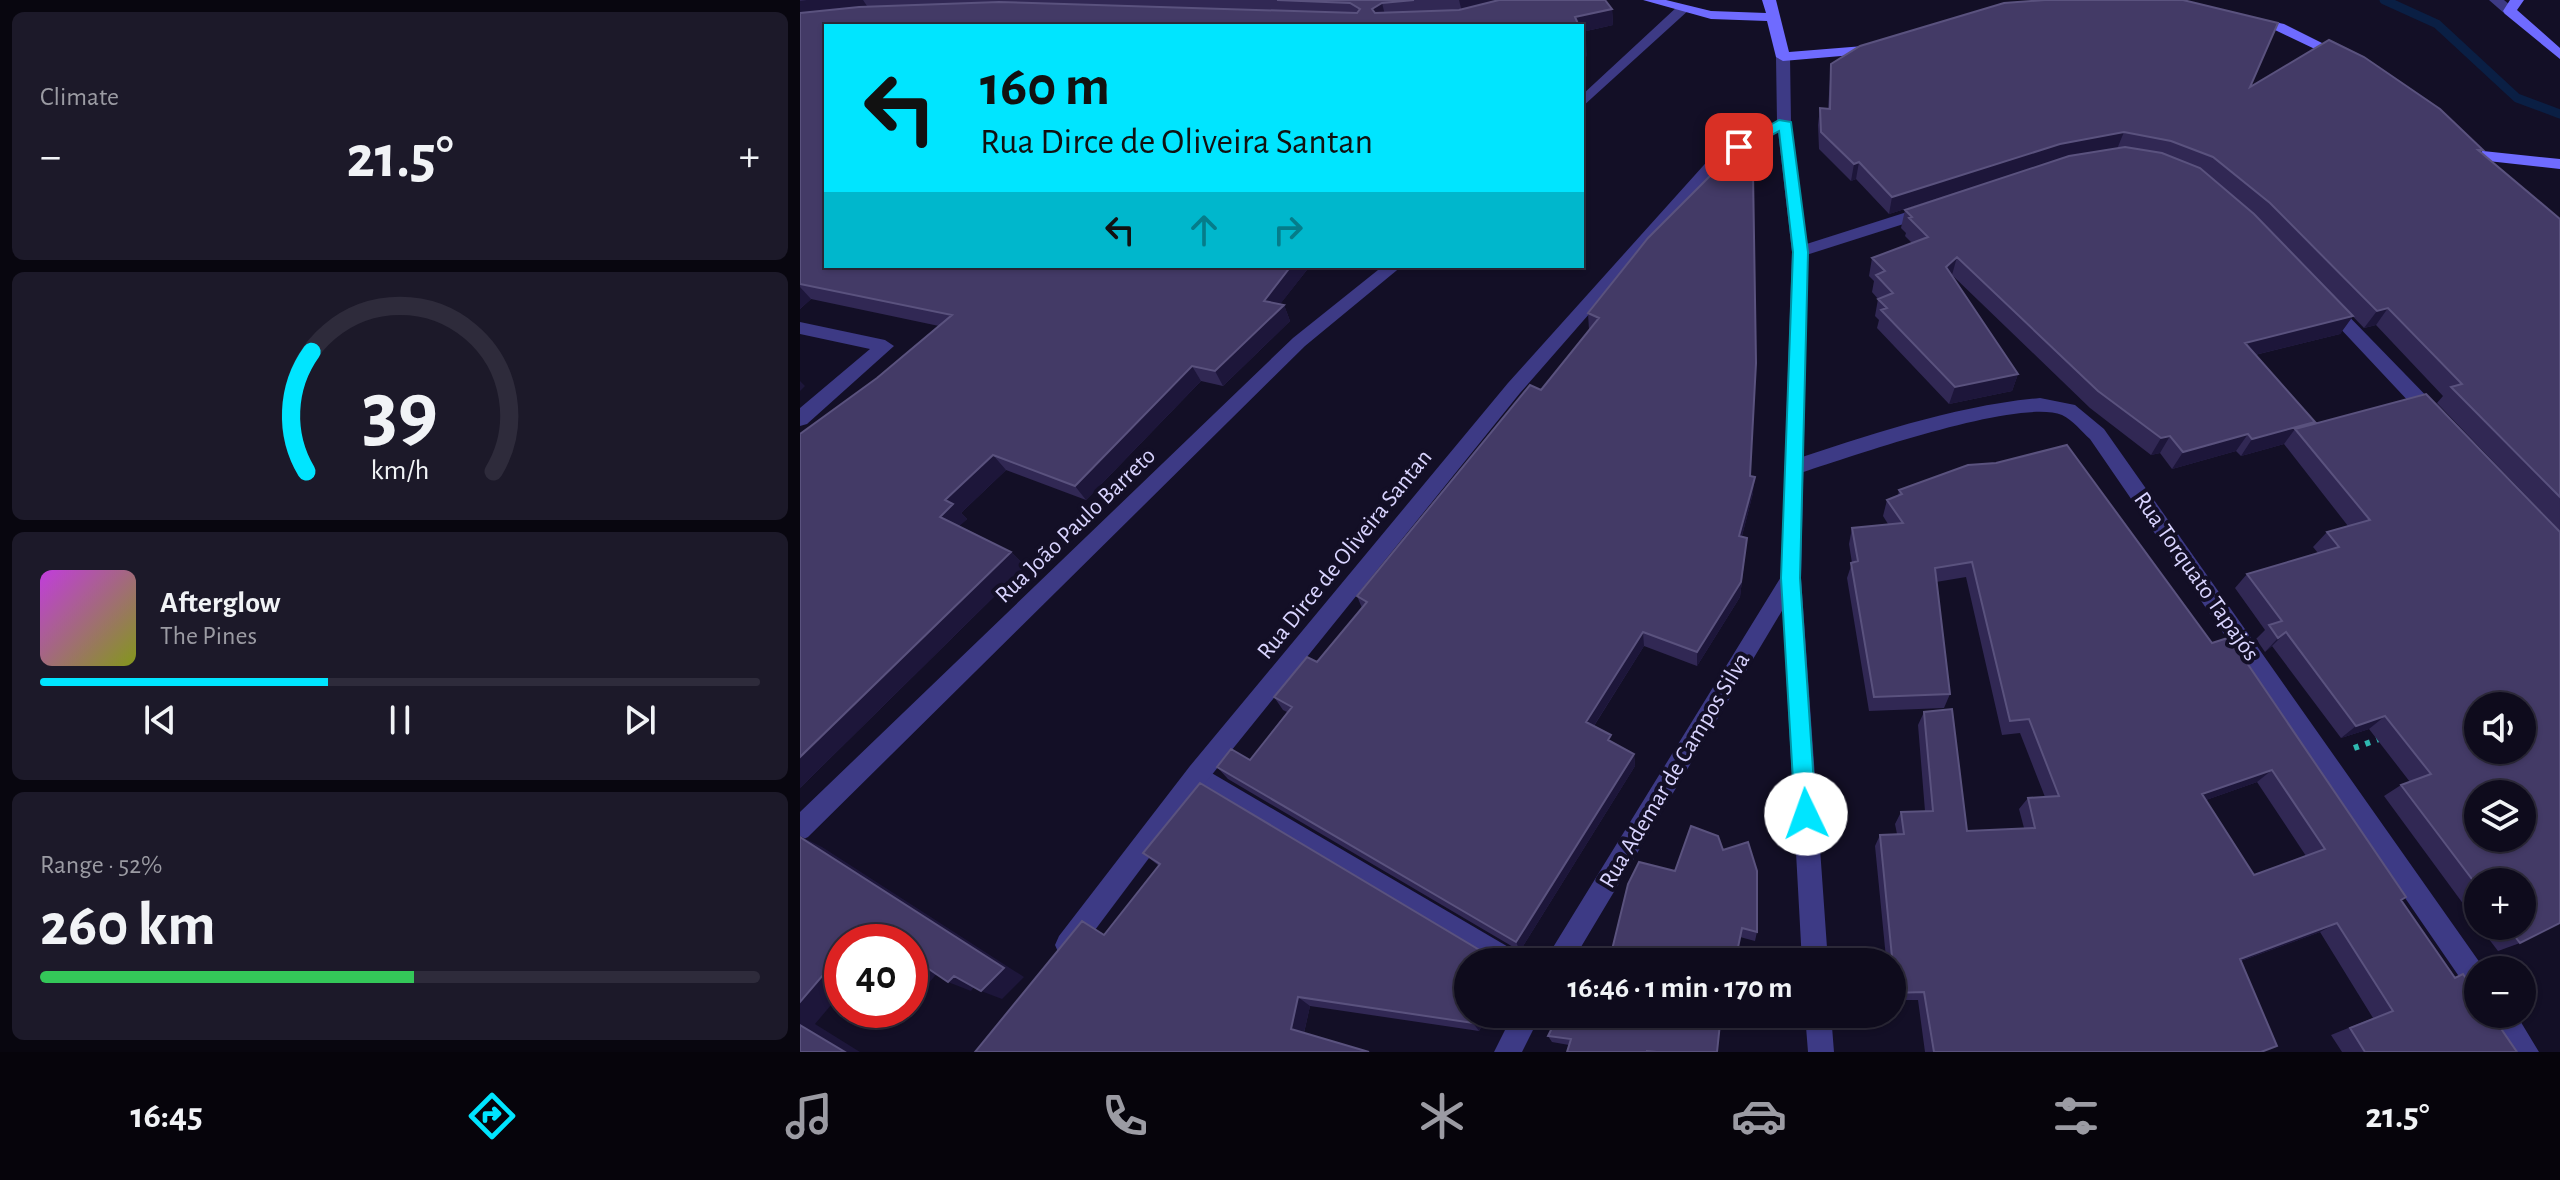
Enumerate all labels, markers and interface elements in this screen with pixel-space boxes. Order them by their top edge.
icon: left [848,56,952,160]
text: 160 m [980,59,1110,115]
text: Climate [40,84,119,110]
pin [1705,113,1773,181]
text: Rua Dirce de Oliveira Santan [980,124,1373,160]
icon: arrive [1717,125,1761,169]
text: 21.5° [346,128,454,188]
text: − [40,135,61,179]
text: + [739,135,760,179]
icon: left [1098,208,1142,252]
icon: ahead [1182,208,1226,252]
icon: right [1266,208,1310,252]
text: 39 [362,371,438,455]
street label: Rua João Paulo Barreto [991,443,1160,608]
street label: Rua Dirce de Oliveira Santan [1253,445,1437,664]
text: km/h [371,456,429,485]
street label: Rua Torquato Tapajós [2129,488,2263,665]
text: Afterglow [160,588,281,618]
text: The Pines [160,623,257,649]
street label: Rua Ademar de Campos Silva [1595,649,1755,892]
map controls [2464,692,2536,1028]
button: sound [2464,692,2536,764]
icon: previous [138,698,182,742]
icon: pause [378,698,422,742]
icon: next [618,698,662,742]
position arrow [1764,772,1848,856]
button: layers [2464,780,2536,852]
text: Range · 52% [40,852,162,878]
button: + [2464,868,2536,940]
text: 260 km [40,896,216,956]
speed limit sign: 40 [824,924,928,1028]
button: − [2464,956,2536,1028]
text: 16:46 · 1 min · 170 m [1568,973,1792,1003]
icon: directions [464,1088,520,1144]
icon: music [781,1088,837,1144]
icon: phone [1097,1088,1153,1144]
icon: climate [1414,1088,1470,1144]
icon: car [1731,1088,1787,1144]
icon: filters [2048,1088,2104,1144]
text: 16:45 [130,1098,203,1134]
text: 21.5° [2365,1098,2429,1134]

